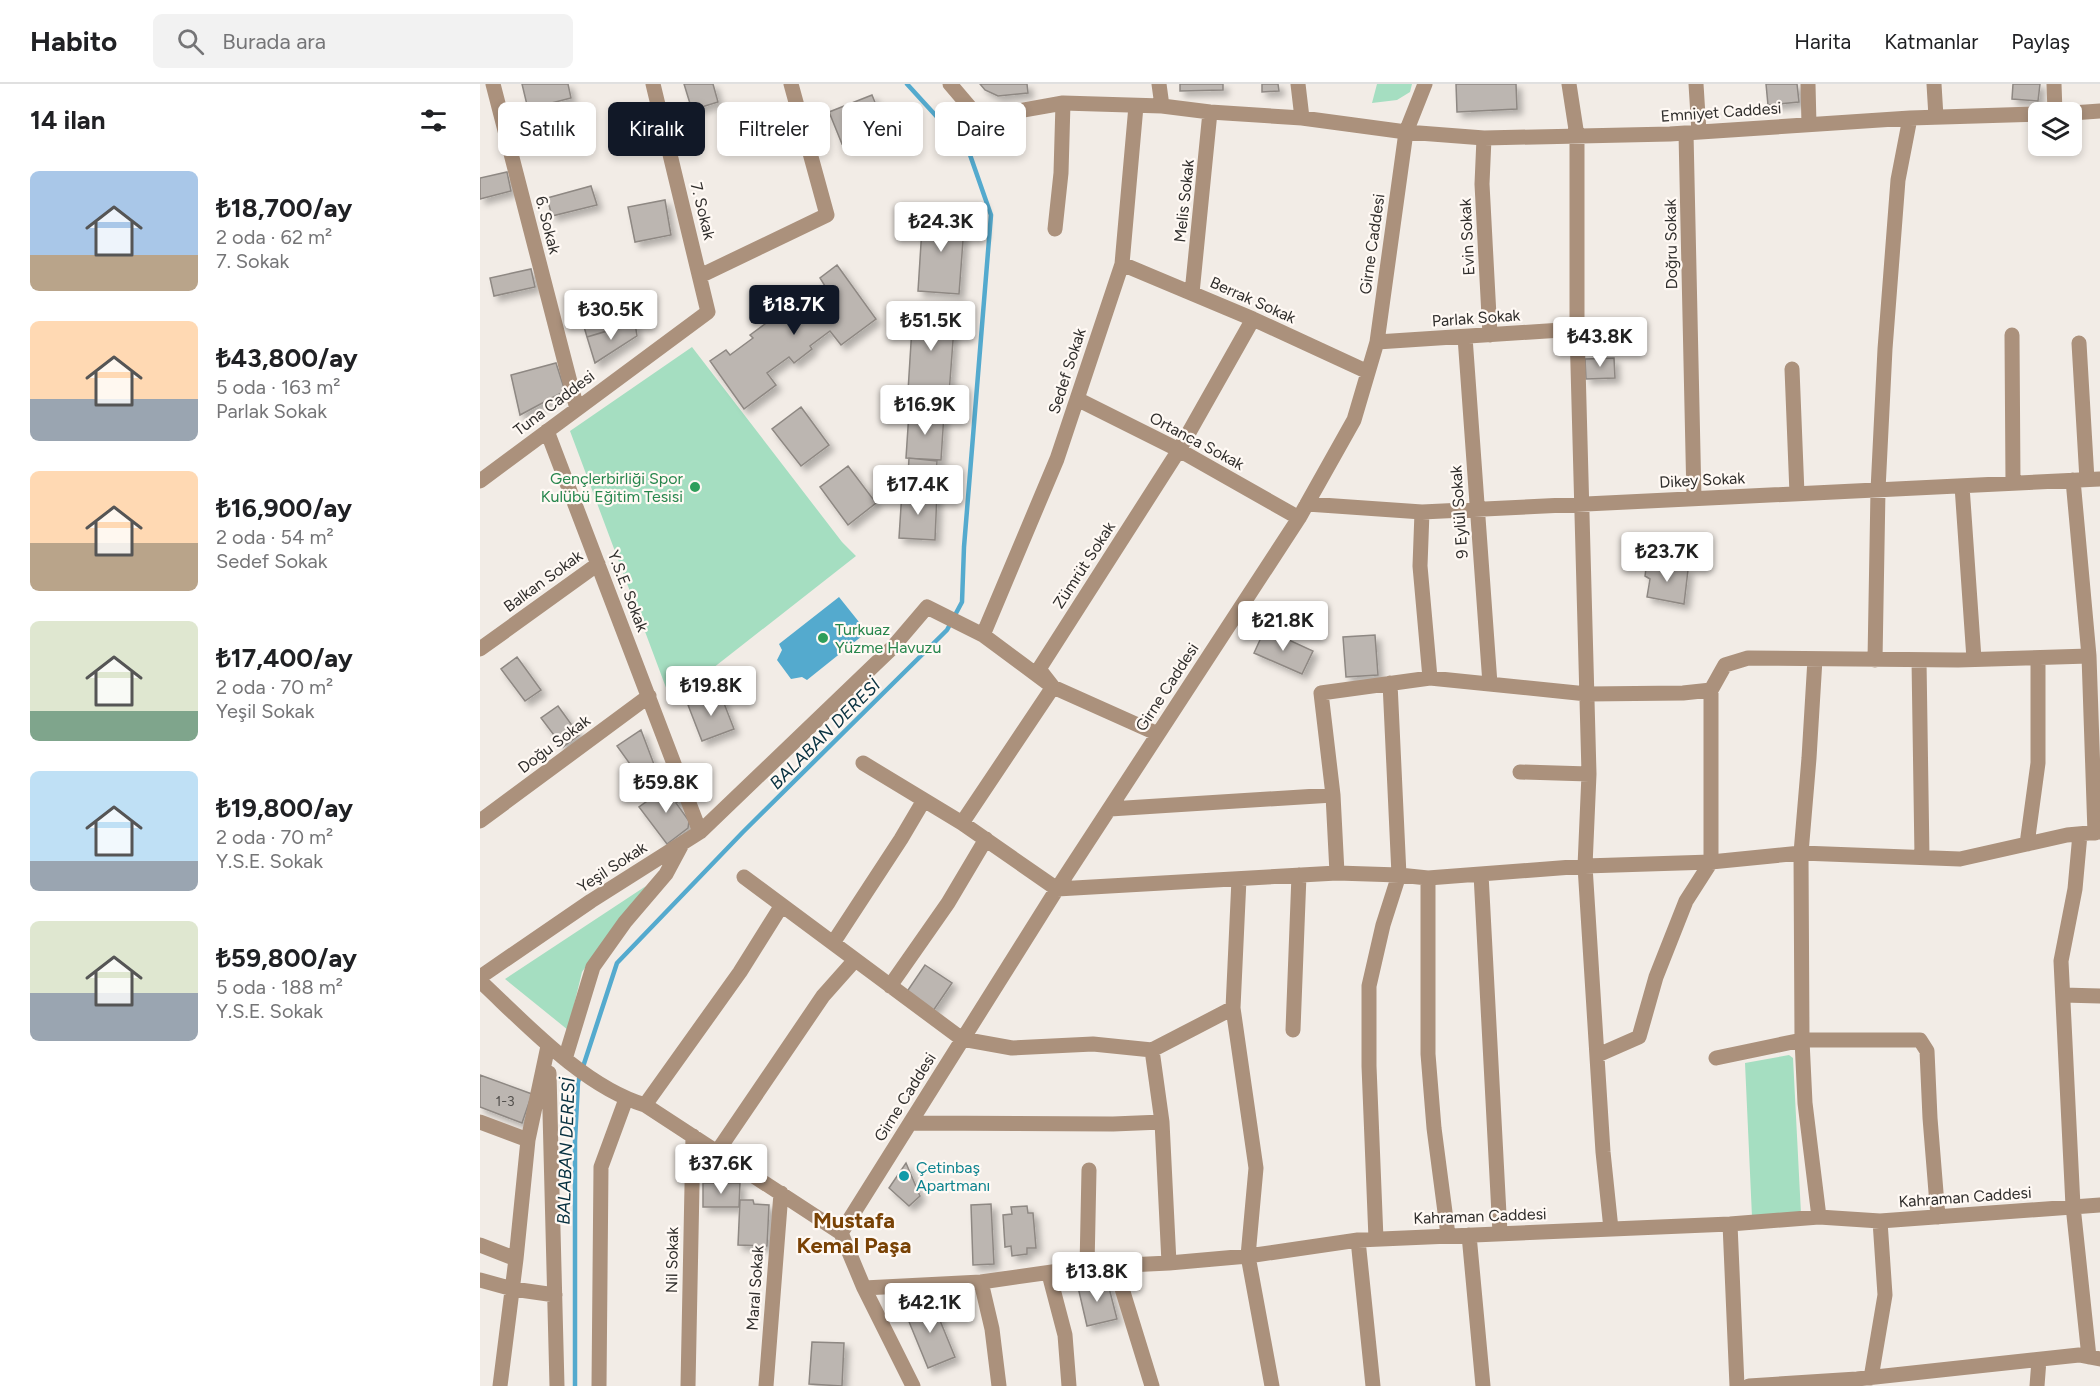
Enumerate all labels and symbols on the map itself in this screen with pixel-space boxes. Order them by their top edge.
street label: Emniyet Caddesi [1660,98,1782,126]
street label: Melis Sokak [1170,158,1198,244]
street label: 7. Sokak [687,180,719,242]
street label: Girne Caddesi [1356,193,1388,295]
street label: 6. Sokak [532,194,564,256]
street label: Evin Sokak [1455,198,1479,276]
street label: Doğru Sokak [1661,198,1681,289]
pin: ₺24.3K [892,202,990,253]
street label: Berrak Sokak [1207,273,1299,327]
pin: ₺18.7K [745,285,843,336]
pin: ₺30.5K [562,290,660,341]
pin: ₺51.5K [882,301,980,352]
street label: Parlak Sokak [1431,305,1521,331]
pin: ₺43.8K [1551,317,1649,368]
street label: Sedef Sokak [1044,325,1090,416]
street label: Tuna Caddesi [510,366,598,440]
pin: ₺16.9K [876,385,974,436]
street label: Ortanca Sokak [1146,408,1248,474]
pin: ₺17.4K [869,465,967,516]
street label: 9 Eylül Sokak [1446,465,1472,559]
street label: Dikey Sokak [1659,468,1746,492]
place label: Gençlerbirliği Spor Kulübü Eğitim Tesisi [541,469,684,506]
marker: Gençlerbirliği Spor Kulübü Eğitim Tesisi [688,480,702,494]
street label: Zümrüt Sokak [1049,518,1119,612]
pin: ₺23.7K [1618,532,1716,583]
street label: Balkan Sokak [500,546,586,616]
street label: Y.S.E. Sokak [604,548,652,635]
pin: ₺21.8K [1234,601,1332,652]
place label: Turkuaz Yüzme Havuzu [835,620,941,657]
marker: Turkuaz Yüzme Havuzu [816,631,830,645]
street label: Girne Caddesi [1131,639,1203,735]
pin: ₺19.8K [662,666,760,717]
water label: BALABAN DERESİ [765,673,886,794]
street label: Doğu Sokak [514,711,594,777]
pin: ₺59.8K [617,763,715,814]
street label: Yeşil Sokak [574,837,650,896]
street label: Girne Caddesi [870,1049,940,1145]
water label: BALABAN DERESİ [552,1076,580,1225]
house number: 1-3 [495,1093,515,1110]
pin: ₺37.6K [672,1144,770,1195]
place label: Çetinbaş Apartmanı [916,1158,990,1195]
marker: Çetinbaş Apartmanı [897,1169,911,1183]
street label: Kahraman Caddesi [1898,1183,2032,1211]
street label: Kahraman Caddesi [1413,1204,1547,1228]
district label: Mustafa Kemal Paşa [797,1207,911,1259]
street label: Nil Sokak [662,1227,682,1293]
street label: Maral Sokak [743,1245,767,1331]
pin: ₺13.8K [1048,1252,1146,1303]
pin: ₺42.1K [881,1283,979,1334]

